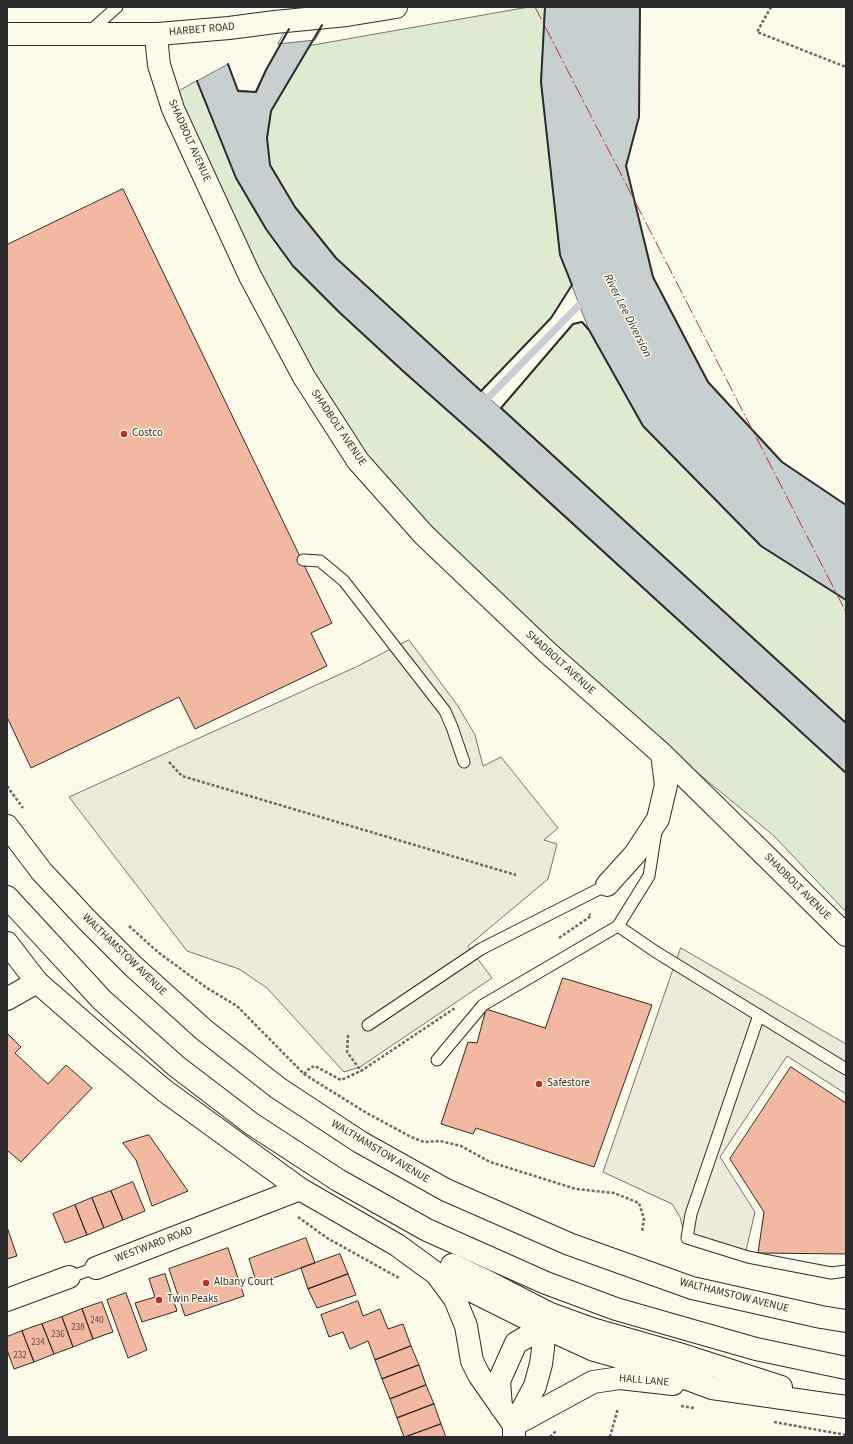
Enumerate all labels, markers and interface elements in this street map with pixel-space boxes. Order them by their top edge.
street label: HARBET ROAD [169,21,235,39]
street label: SHADBOLT AVENUE [165,98,213,184]
water label: River Lee Diversion [600,272,654,360]
street label: SHADBOLT AVENUE [308,387,368,469]
place label: Costco [132,427,163,441]
marker: Costco [119,429,129,439]
street label: SHADBOLT AVENUE [523,628,597,698]
street label: SHADBOLT AVENUE [761,851,833,923]
street label: WALTHAMSTOW AVENUE [79,911,169,999]
place label: Safestore [547,1077,590,1091]
marker: Safestore [534,1079,544,1089]
street label: WALTHAMSTOW AVENUE [328,1117,432,1187]
street label: WESTWARD ROAD [113,1224,195,1266]
place label: Albany Court [214,1276,273,1290]
street label: WALTHAMSTOW AVENUE [678,1276,790,1316]
marker: Albany Court [201,1278,211,1288]
place label: Twin Peaks [167,1293,218,1307]
marker: Twin Peaks [154,1295,164,1305]
house number: 240 [90,1316,104,1326]
house number: 238 [71,1323,85,1333]
house number: 236 [51,1330,65,1340]
house number: 234 [31,1338,45,1348]
house number: 232 [13,1351,27,1361]
street label: HALL LANE [618,1372,670,1390]

